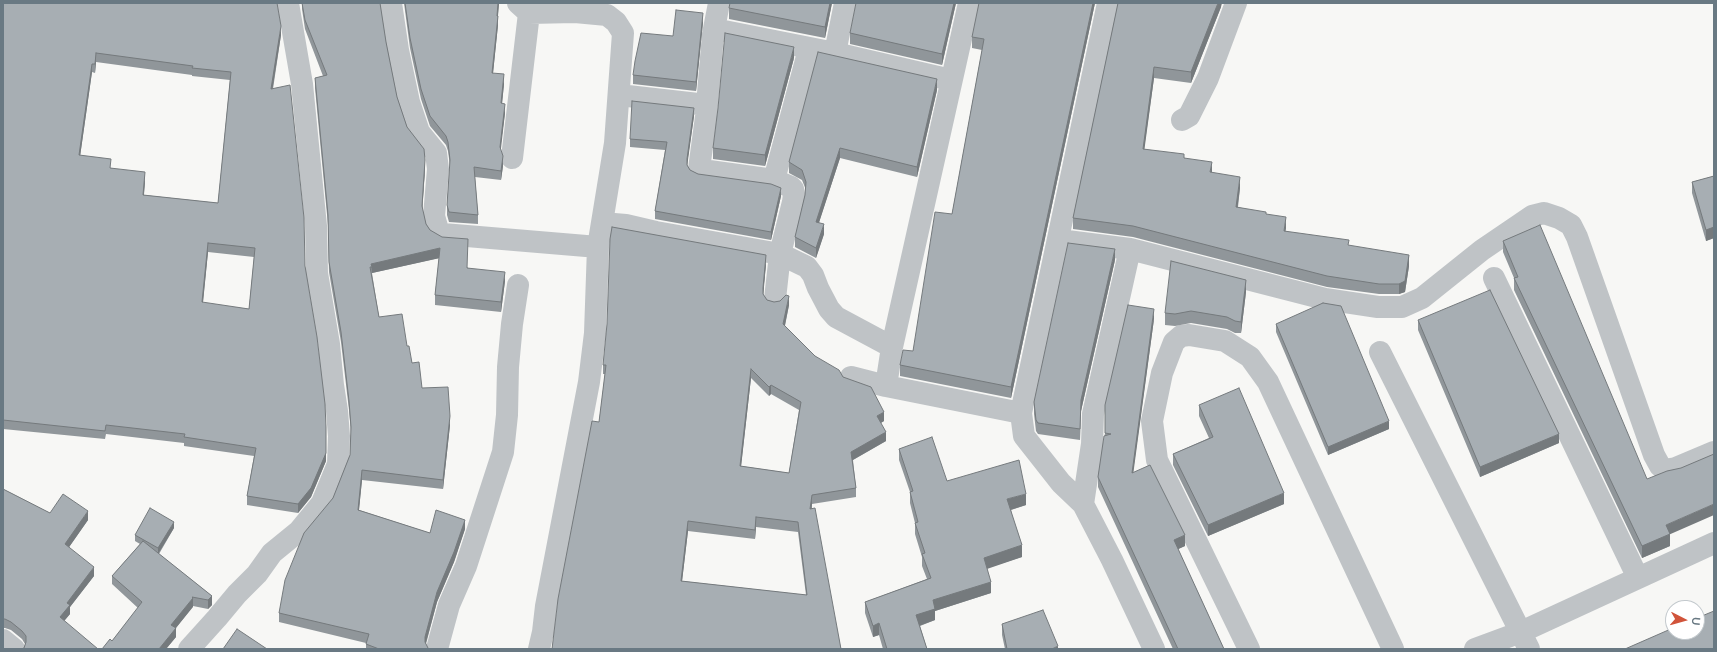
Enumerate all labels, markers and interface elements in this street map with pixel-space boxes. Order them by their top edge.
north arrow [1665,600,1705,640]
text: U [1690,616,1703,626]

